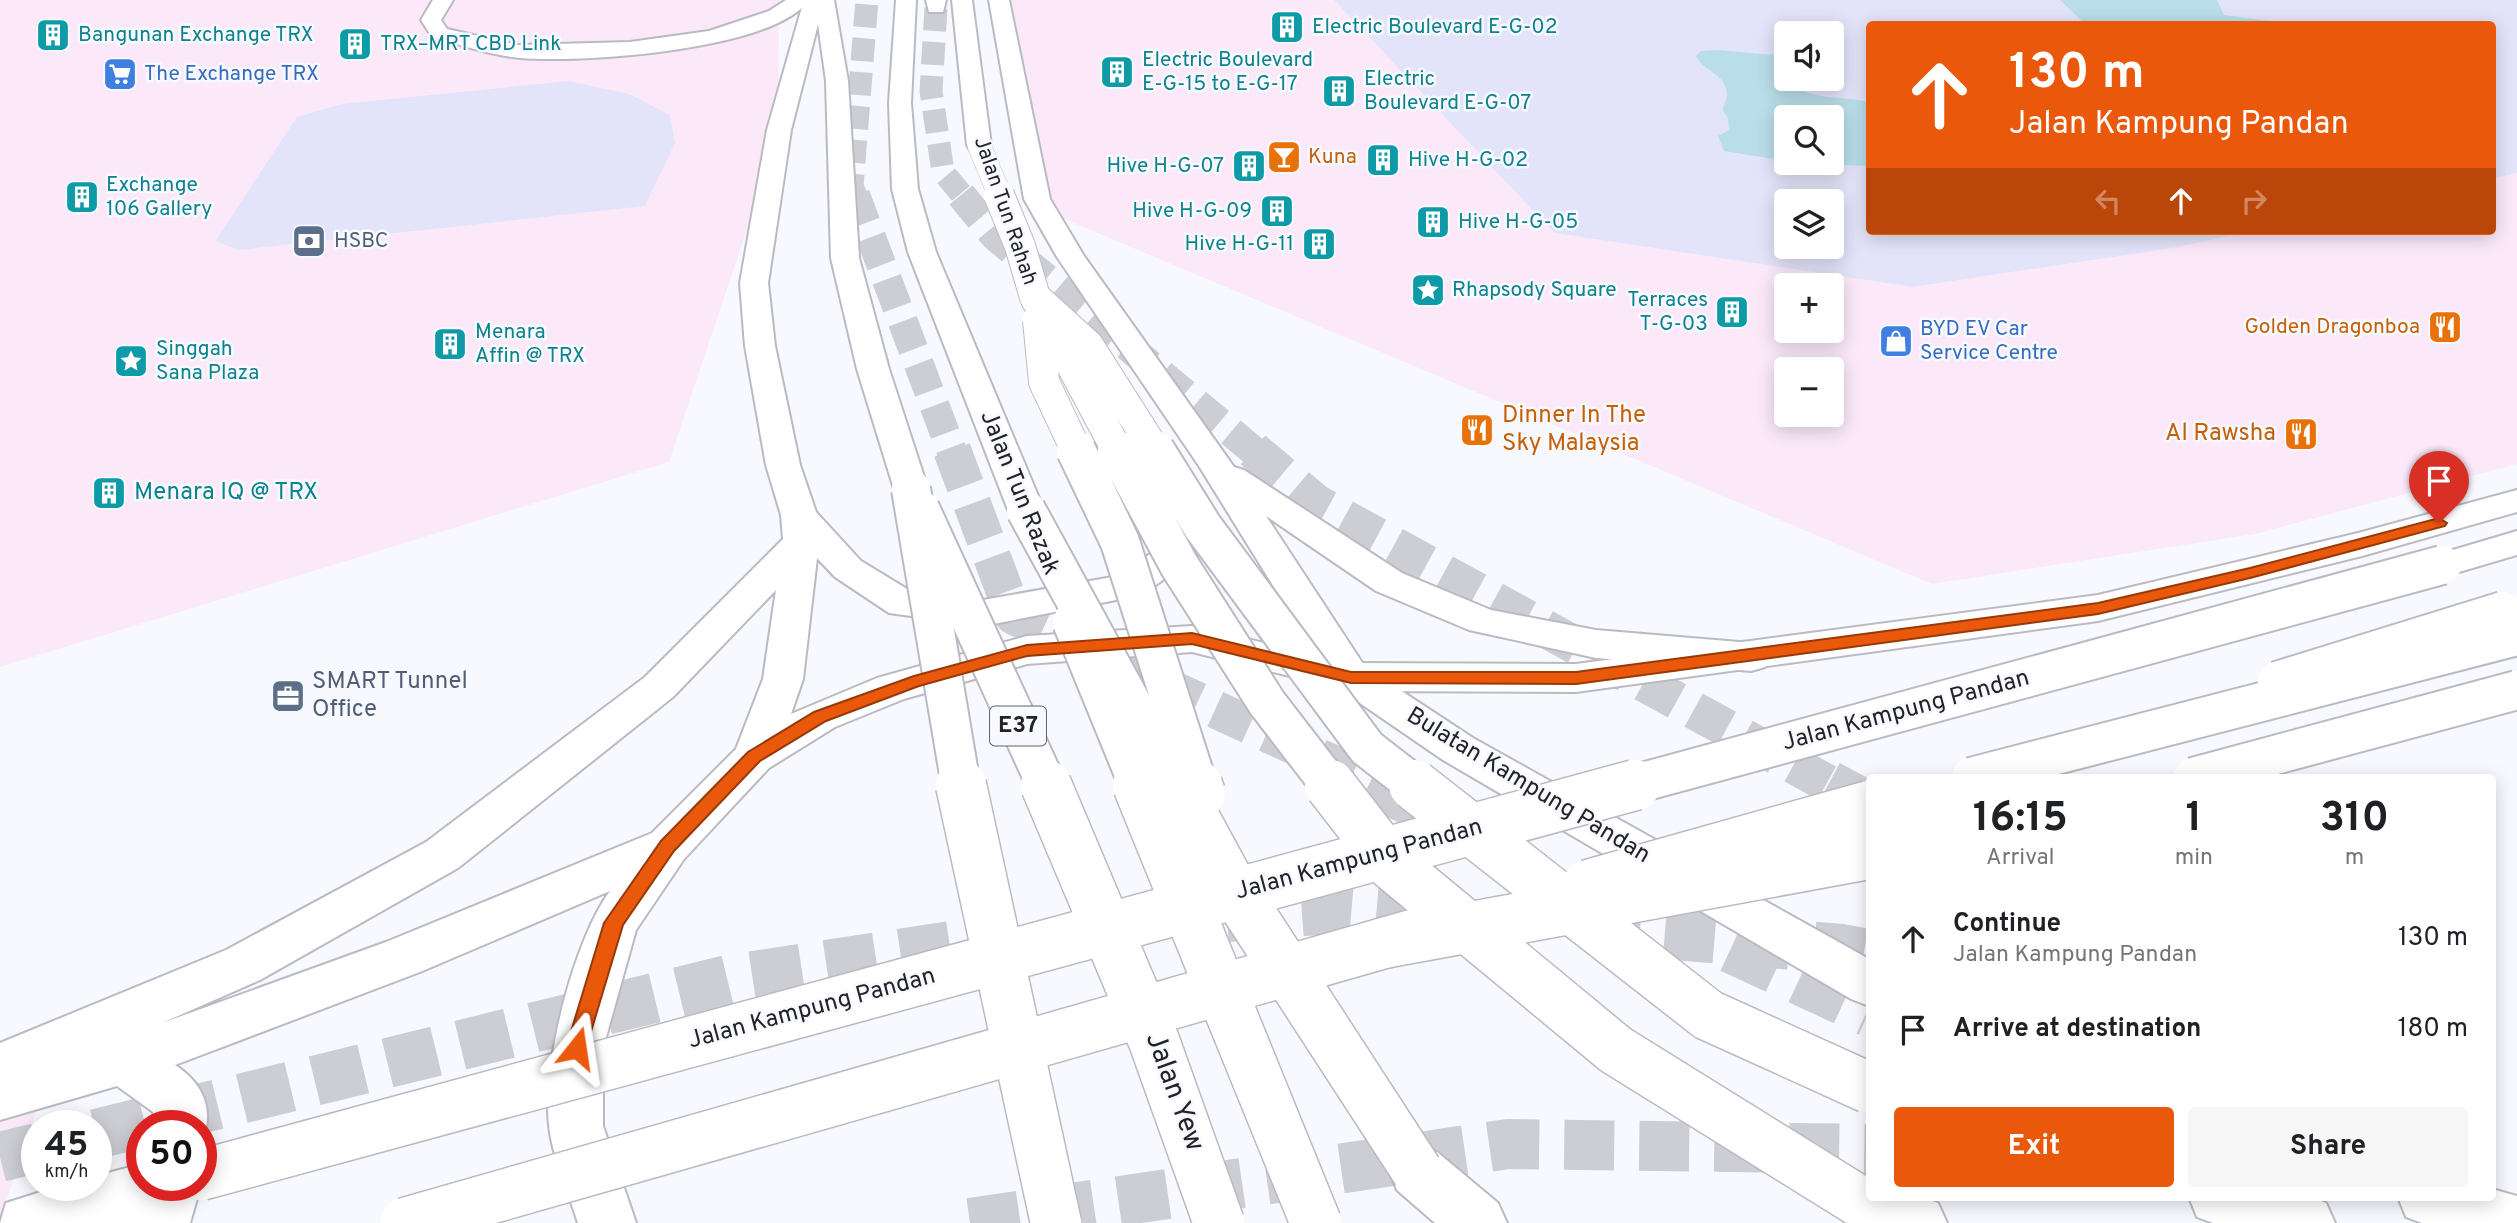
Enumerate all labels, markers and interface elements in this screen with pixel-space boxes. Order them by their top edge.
building icon: Electric Boulevard E-G-02 [1268,8,1306,46]
place label: Electric Boulevard E-G-02 [1312,14,1558,41]
building icon: Bangunan Exchange TRX [34,16,72,54]
map controls [1774,21,1844,427]
button: sound [1774,21,1844,91]
place label: Bangunan Exchange TRX [78,22,313,49]
building icon: TRX–MRT CBD Link [336,25,374,63]
place label: TRX–MRT CBD Link [380,31,561,58]
text: 130 m [2009,44,2145,106]
place label: Electric Boulevard E-G-15 to E-G-17 [1142,47,1313,98]
icon: ahead [1894,49,1985,140]
building icon: Electric Boulevard E-G-15 to E-G-17 [1098,53,1136,91]
supermarket icon: The Exchange TRX [101,55,139,93]
place label: The Exchange TRX [144,61,319,88]
place label: Electric Boulevard E-G-07 [1364,66,1531,117]
building icon: Electric Boulevard E-G-07 [1320,72,1358,110]
button: search [1774,105,1844,175]
text: Jalan Kampung Pandan [2009,105,2349,145]
street label: Jalan Tun Rahah [967,133,1043,289]
bar icon: Kuna [1265,138,1303,176]
building icon: Hive H-G-02 [1364,141,1402,179]
place label: Kuna [1308,144,1357,171]
building icon: Hive H-G-07 [1230,147,1268,185]
place label: Hive H-G-02 [1408,147,1528,174]
place label: Hive H-G-07 [1106,153,1224,180]
place label: Exchange 106 Gallery [106,172,212,223]
building icon: Exchange 106 Gallery [63,178,101,216]
icon: left [2089,182,2127,220]
icon: ahead [2162,182,2200,220]
icon: right [2235,182,2273,220]
button: layers [1774,189,1844,259]
building icon: Hive H-G-09 [1258,192,1296,230]
place label: Hive H-G-09 [1132,198,1252,225]
building icon: Hive H-G-05 [1414,203,1452,241]
place label: Hive H-G-05 [1458,209,1578,236]
bank icon: HSBC [290,222,328,260]
building icon: Hive H-G-11 [1300,225,1338,263]
place label: HSBC [334,228,388,255]
place label: Hive H-G-11 [1185,231,1294,258]
place icon: Rhapsody Square [1409,271,1447,309]
button: + [1774,273,1844,343]
place label: Rhapsody Square [1452,277,1617,304]
place label: Terraces T-G-03 [1627,287,1708,338]
building icon: Terraces T-G-03 [1713,293,1751,331]
restaurant icon: Golden Dragonboa [2426,308,2464,346]
place label: Golden Dragonboa [2244,314,2420,341]
place label: BYD EV Car Service Centre [1920,316,2058,367]
place label: Menara Affin @ TRX [475,319,585,370]
shop icon: BYD EV Car Service Centre [1877,322,1915,360]
building icon: Menara Affin @ TRX [431,325,469,363]
place label: Singgah Sana Plaza [156,336,259,387]
place icon: Singgah Sana Plaza [112,342,150,380]
button: − [1774,357,1844,427]
place label: Dinner In The Sky Malaysia [1502,401,1646,459]
street label: Jalan Tun Razak [972,406,1066,580]
restaurant icon: Dinner In The Sky Malaysia [1458,411,1496,449]
restaurant icon: Al Rawsha [2282,415,2320,453]
place label: Al Rawsha [2165,419,2276,449]
pin [2409,451,2469,523]
icon: arrive [2420,462,2458,500]
building icon: Menara IQ @ TRX [90,474,128,512]
place label: Menara IQ @ TRX [134,478,318,508]
street label: Jalan Kampung Pandan [1779,664,2033,758]
place label: SMART Tunnel Office [312,667,468,725]
office icon: SMART Tunnel Office [269,677,307,715]
street label: Bulatan Kampung Pandan [1401,701,1655,871]
road number: E37 [990,706,1046,746]
text: 16:15 [1973,793,2068,846]
text: 1 [2185,793,2202,846]
text: 310 [2320,793,2389,846]
street label: Jalan Kampung Pandan [1232,813,1486,907]
text: Arrival [1986,844,2055,873]
text: min [2175,844,2213,873]
text: m [2345,844,2364,873]
text: Continue [1953,908,2061,941]
icon: ahead [1894,920,1932,958]
text: 130 m [2398,922,2468,955]
text: Jalan Kampung Pandan [1953,941,2197,970]
street label: Jalan Kampung Pandan [685,962,939,1056]
position arrow [540,1011,614,1085]
icon: arrive [1894,1011,1932,1049]
text: Arrive at destination [1953,1013,2201,1046]
text: 180 m [2398,1013,2468,1046]
street label: Jalan Yew [1136,1028,1212,1156]
button: Exit [1894,1107,2174,1187]
button: Share [2188,1107,2468,1187]
speed limit sign: 50 [126,1110,217,1201]
text: 45 [45,1124,88,1168]
text: km/h [45,1161,88,1184]

